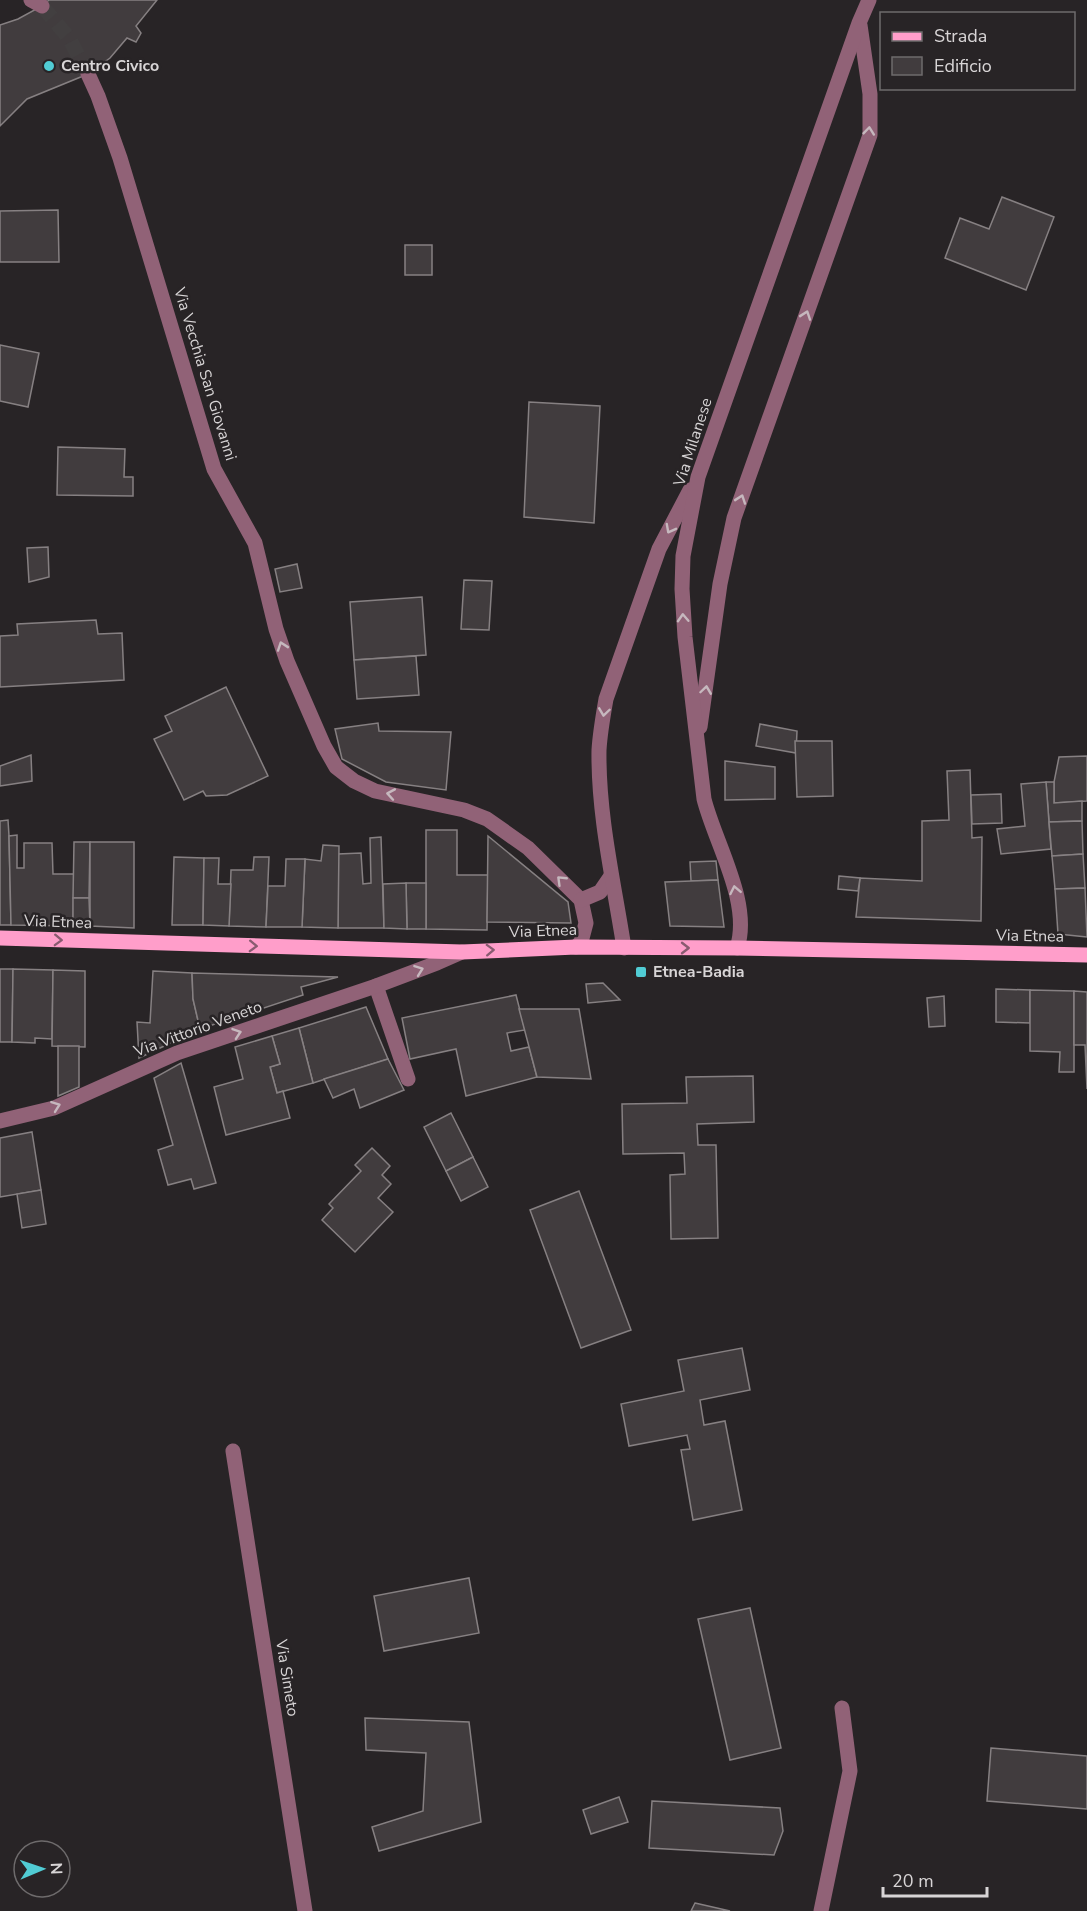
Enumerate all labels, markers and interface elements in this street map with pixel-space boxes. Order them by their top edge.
legend [880,12,1075,90]
text: Strada [934,24,987,48]
text: Edificio [934,54,992,78]
place label: Centro Civico [61,55,159,77]
marker: Centro Civico [42,59,56,73]
one-way arrow [862,126,874,135]
street label: Via Vecchia San Giovanni [168,284,242,463]
one-way arrow [798,310,811,321]
street label: Via Milanese [668,395,718,490]
one-way arrow [734,494,747,505]
one-way arrow [666,522,677,533]
one-way arrow [677,613,690,622]
one-way arrow [277,641,290,652]
one-way arrow [699,685,711,695]
one-way arrow [598,707,610,716]
one-way arrow [387,788,396,800]
one-way arrow [557,876,567,887]
one-way arrow [729,885,742,895]
street label: Via Etnea [23,910,92,934]
street label: Via Etnea [508,919,577,943]
street label: Via Etnea [995,924,1064,948]
one-way arrow [54,934,63,946]
one-way arrow [249,939,258,952]
one-way arrow [681,942,690,954]
one-way arrow [486,944,495,957]
place label: Etnea-Badia [653,961,745,983]
one-way arrow [413,965,424,977]
marker: Etnea-Badia [634,965,648,979]
street label: Via Vittorio Veneto [130,996,265,1063]
one-way arrow [231,1027,242,1040]
one-way arrow [50,1101,61,1113]
street label: Via Simeto [270,1637,304,1718]
north arrow [12,1839,72,1899]
scale bar [883,1860,986,1898]
text: N [45,1862,67,1875]
text: 20 m [892,1869,934,1893]

